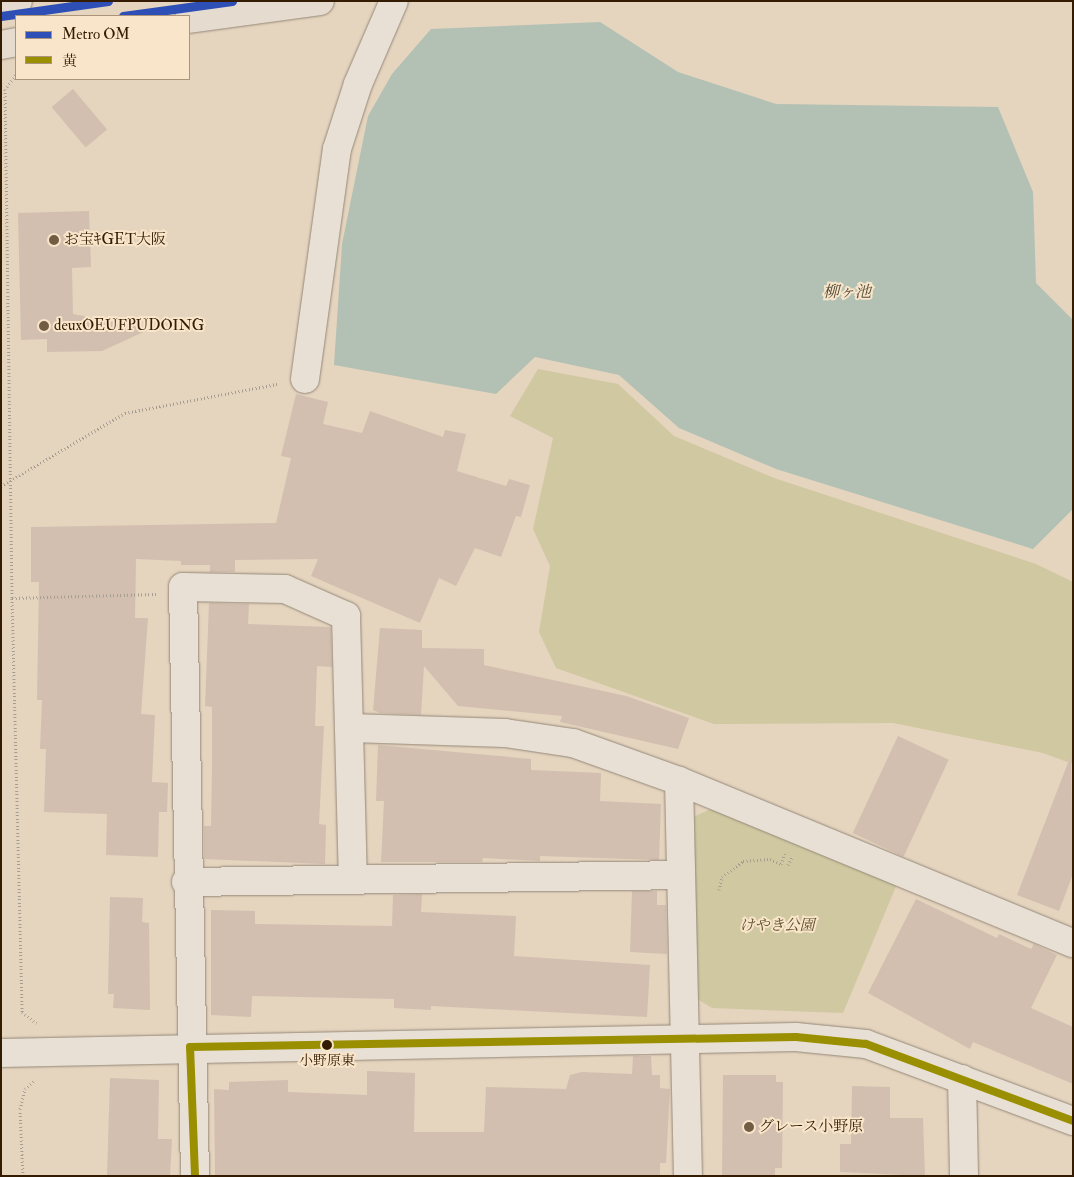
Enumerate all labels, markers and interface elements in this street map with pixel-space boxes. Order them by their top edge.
legend [15,15,190,80]
text: Metro OM [62,25,130,44]
text: 黄 [62,52,77,71]
place label: お宝ｷGET大阪 [64,231,166,249]
marker: お宝ｷGET大阪 [48,234,60,246]
water label: 柳ヶ池 [823,282,871,302]
place label: deuxOEUFPUDOING [54,317,204,335]
marker: deuxOEUFPUDOING [38,320,50,332]
park label: けやき公園 [740,917,814,935]
marker: 小野原東 [322,1040,332,1050]
place label: 小野原東 [299,1053,355,1069]
place label: グレース小野原 [759,1118,864,1136]
marker: グレース小野原 [743,1121,755,1133]

